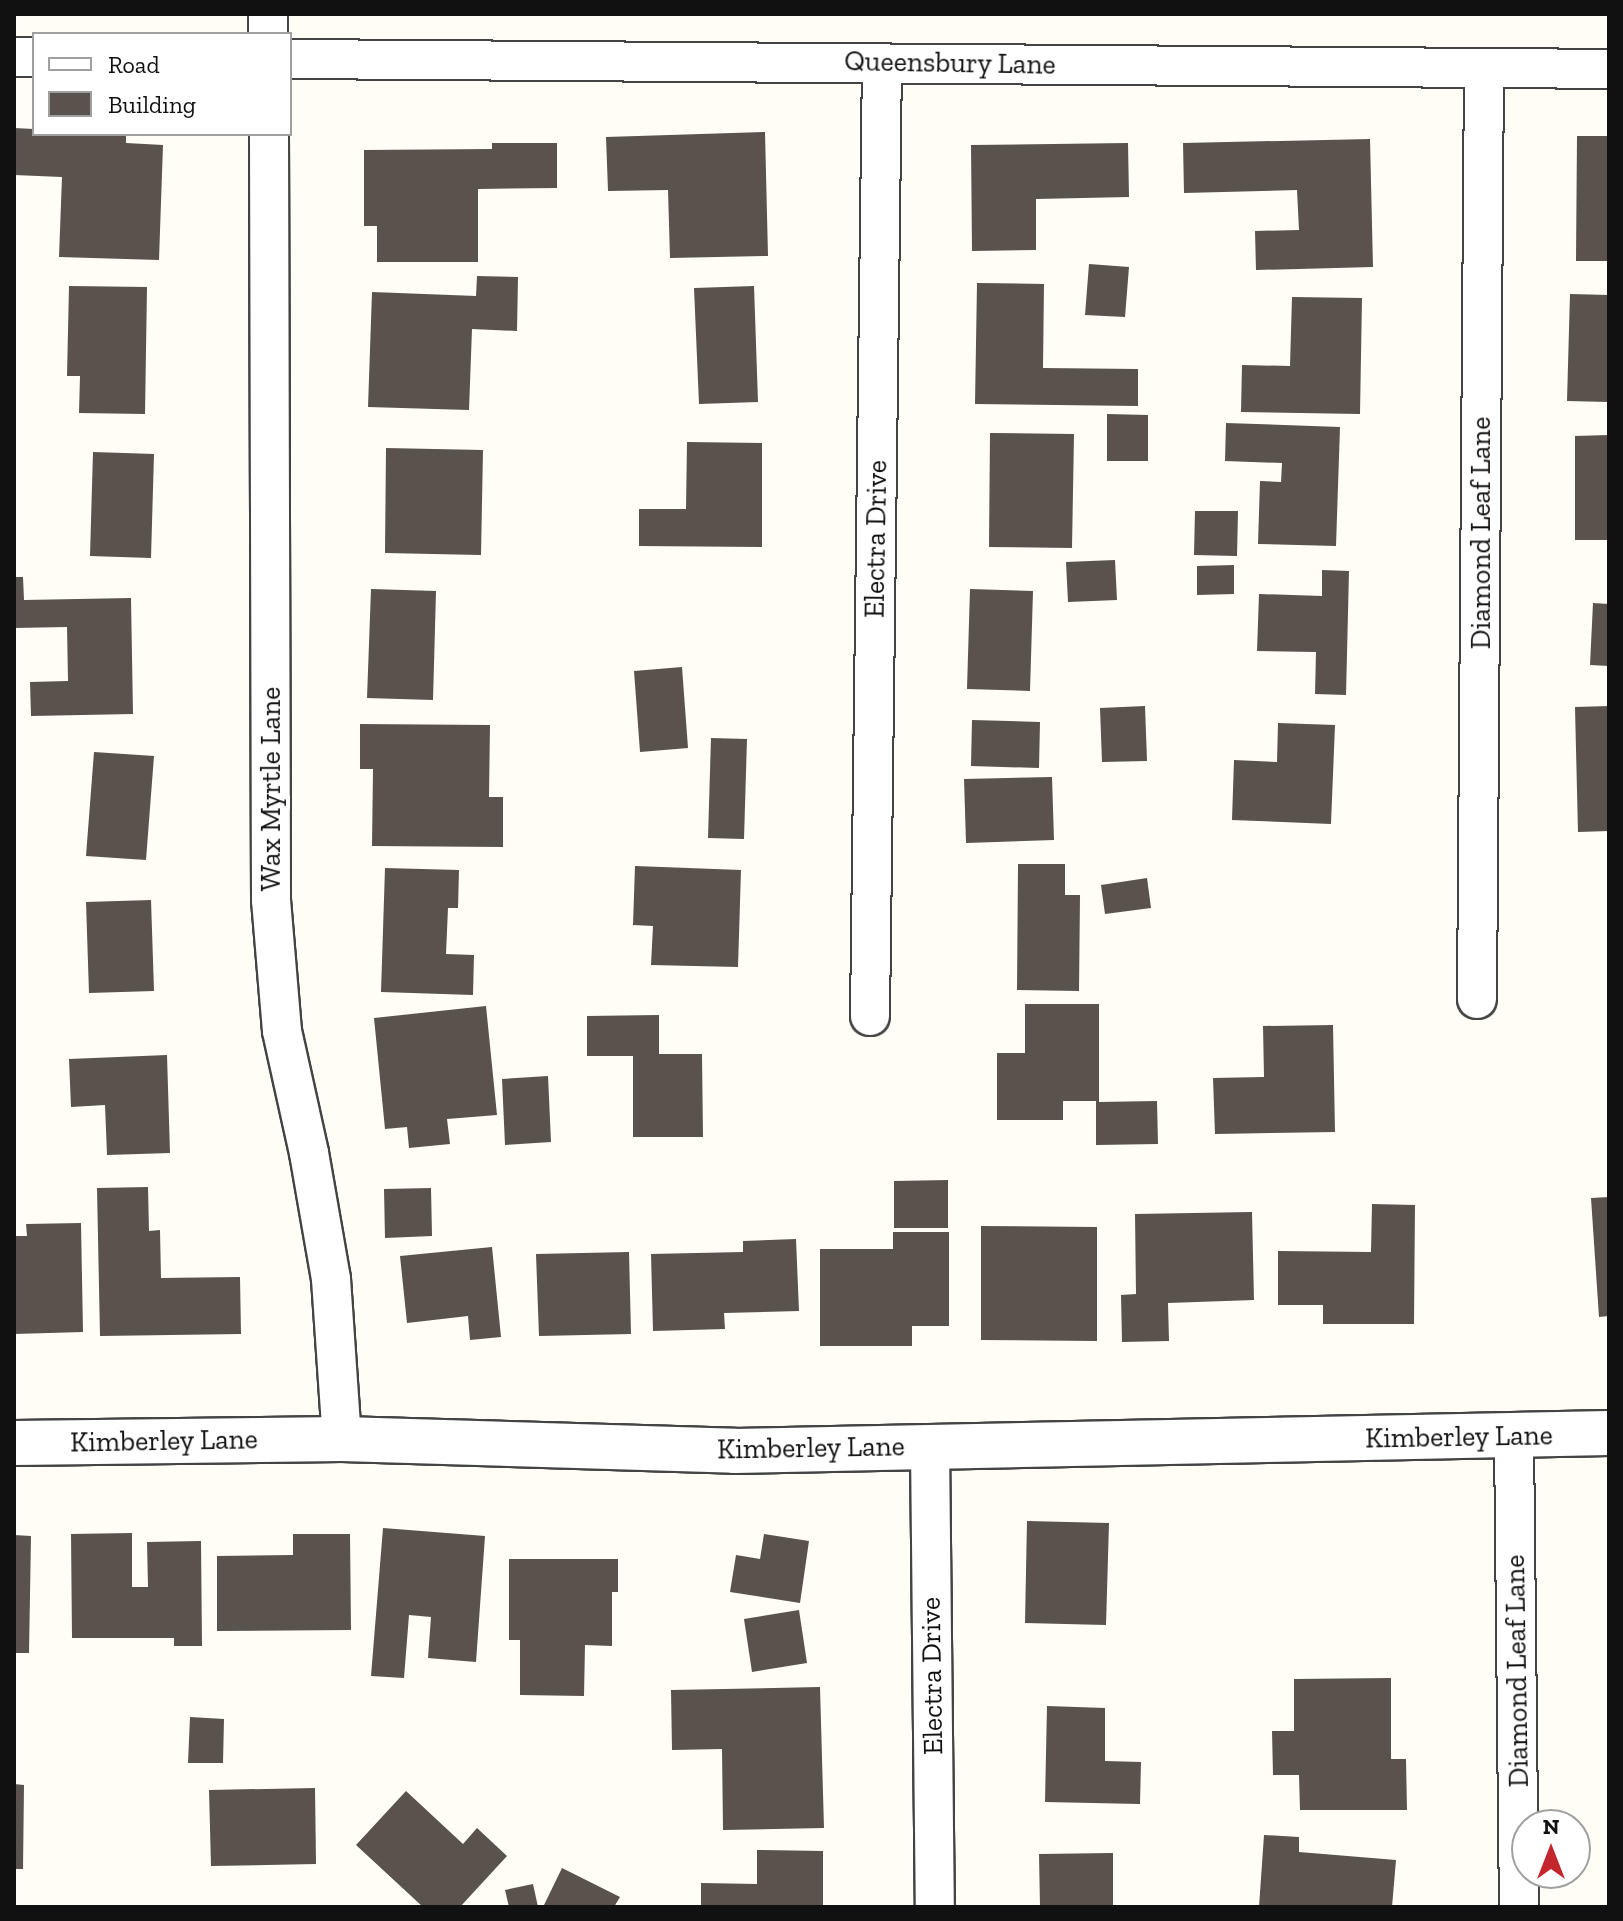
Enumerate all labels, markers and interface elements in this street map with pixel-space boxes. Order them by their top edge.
legend [32,32,292,136]
street label: Queensbury Lane [844,44,1056,82]
text: Road [108,50,160,79]
text: Building [108,90,196,119]
street label: Diamond Leaf Lane [1464,417,1498,649]
street label: Electra Drive [858,460,894,618]
street label: Wax Myrtle Lane [254,687,288,891]
street label: Kimberley Lane [1365,1419,1553,1455]
street label: Kimberley Lane [70,1423,258,1459]
street label: Kimberley Lane [717,1430,905,1466]
street label: Diamond Leaf Lane [1498,1554,1536,1788]
street label: Electra Drive [914,1597,950,1755]
north arrow [1511,1809,1591,1889]
text: N [1543,1813,1559,1840]

